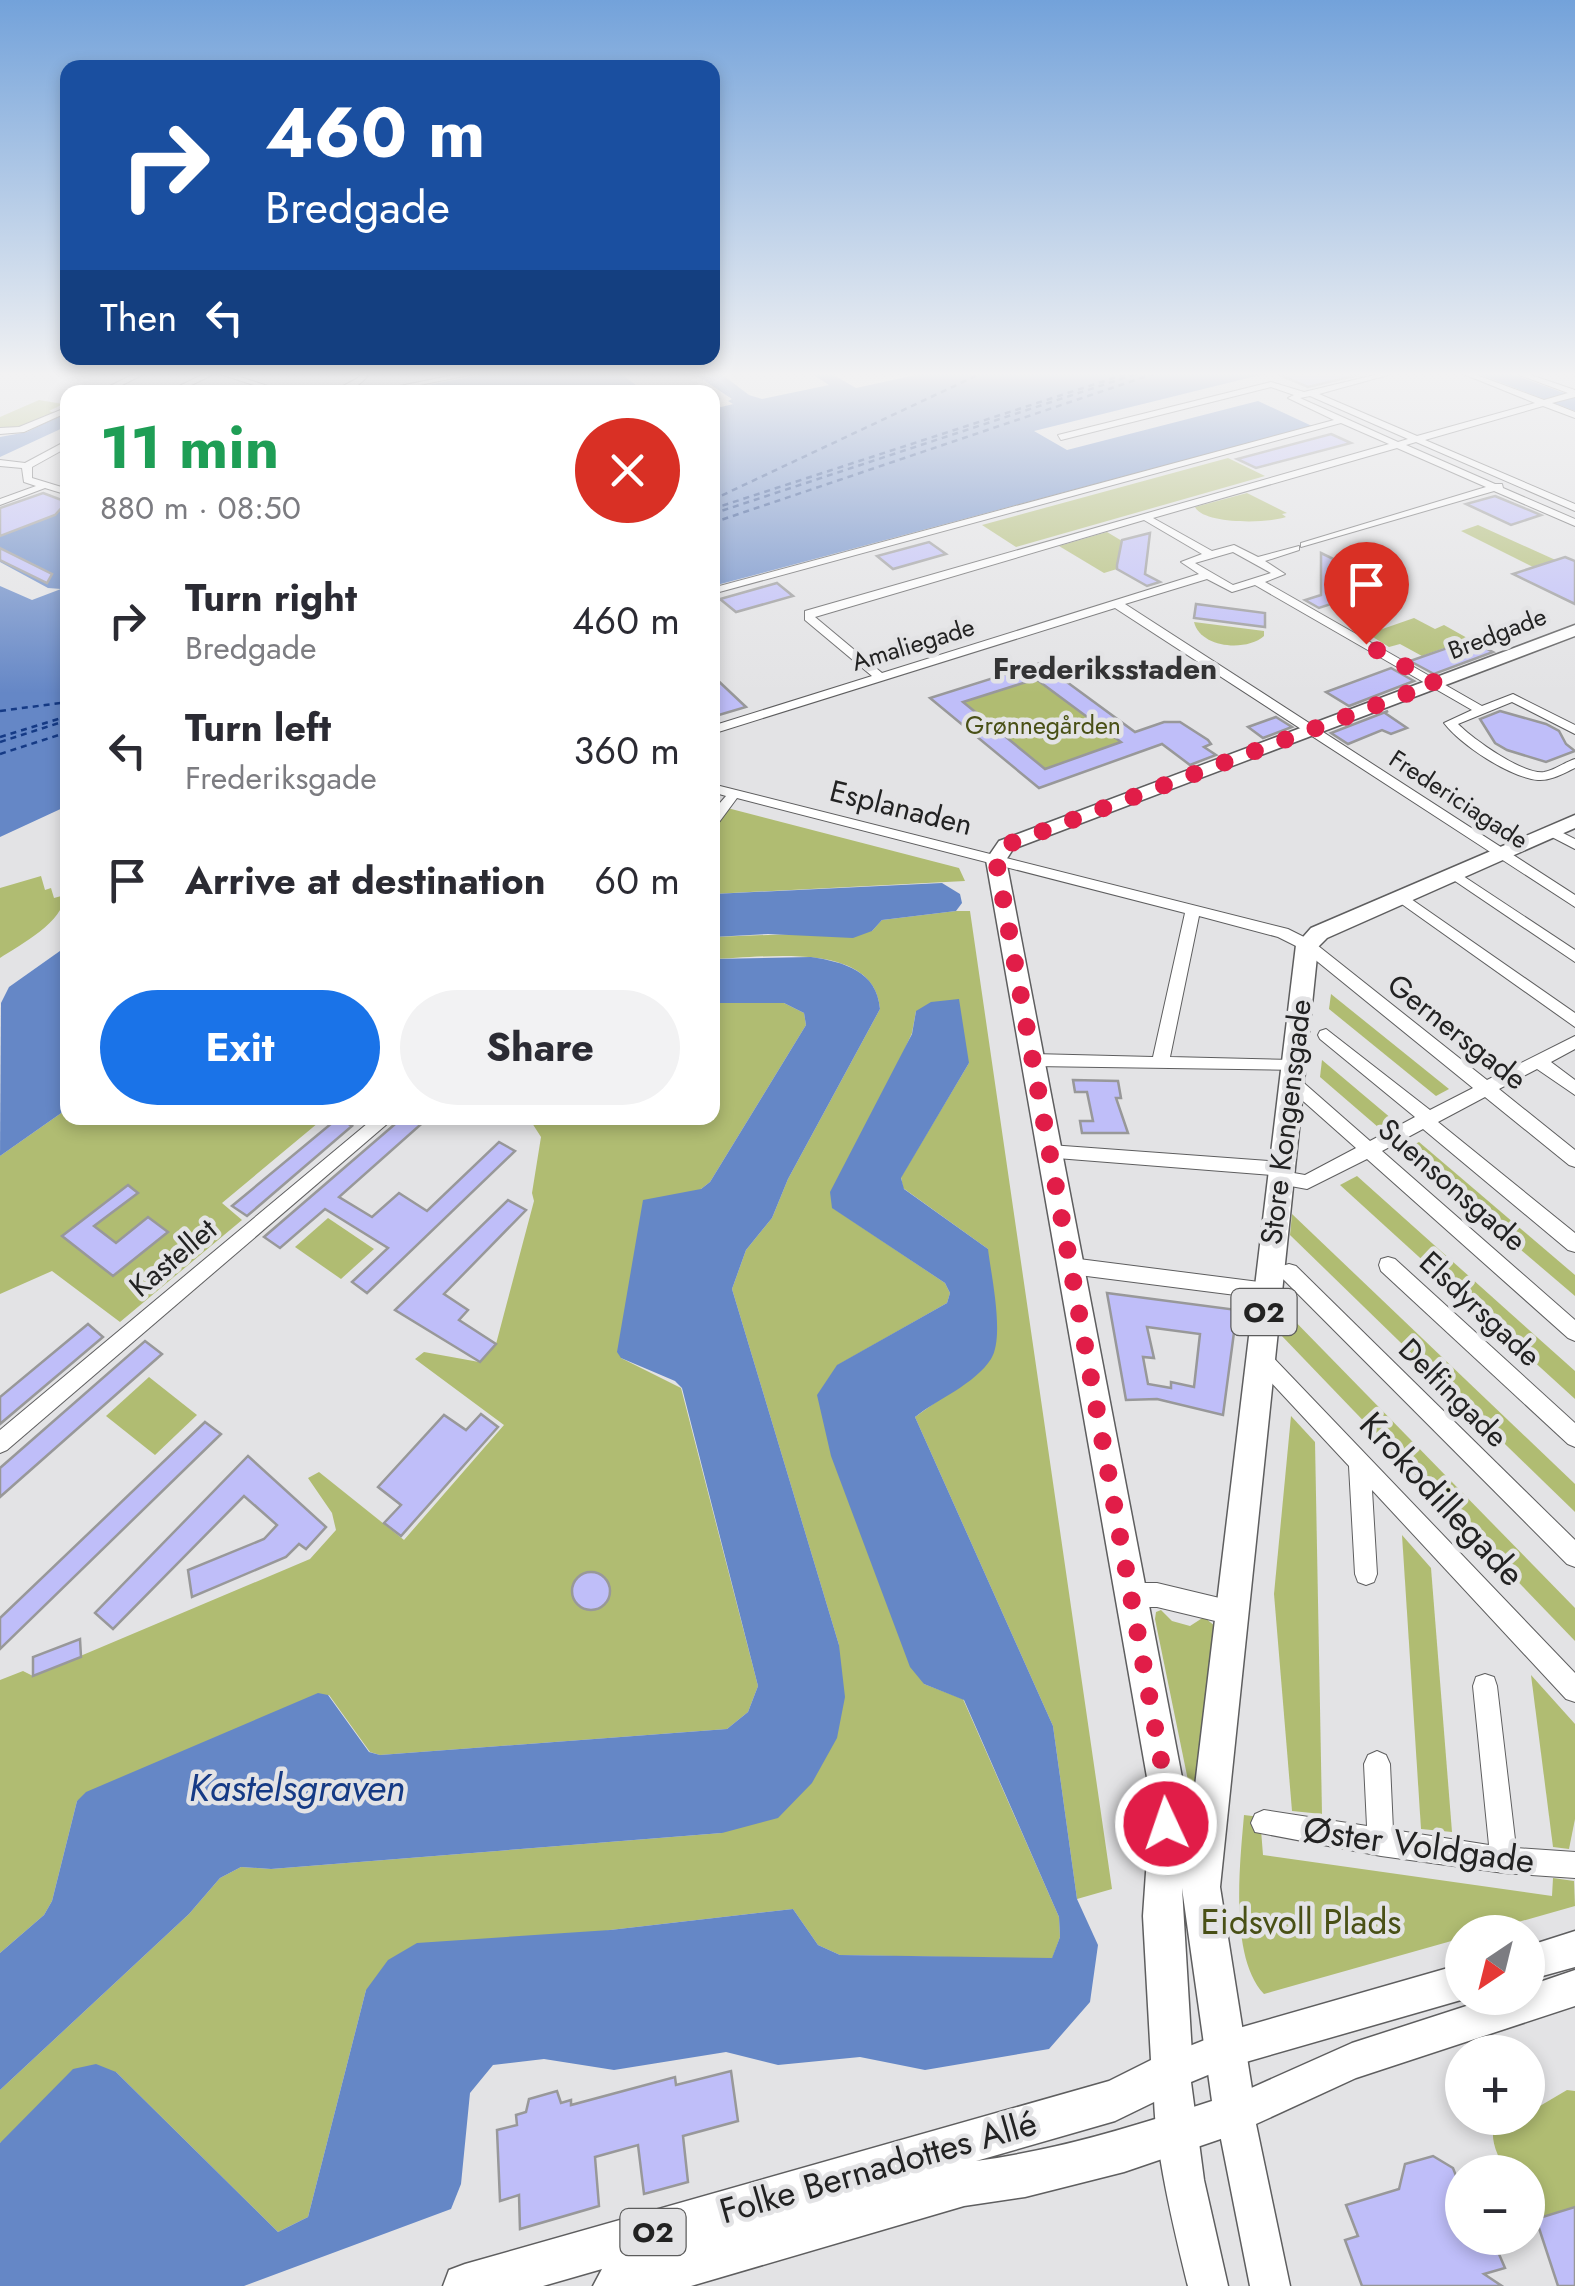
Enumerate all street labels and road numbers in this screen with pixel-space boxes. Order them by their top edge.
street label: Bredgade [1443,598,1551,668]
street label: Amaliegade [847,608,979,680]
street label: Fredericiagade [1382,741,1536,857]
street label: Esplanaden [825,769,977,846]
street label: Gernersgade [1378,963,1536,1100]
street label: Store Kongensgade [1249,997,1322,1247]
street label: Suensonsgade [1369,1108,1536,1261]
street label: Kastellet [120,1208,226,1307]
street label: Elsdyrsgade [1410,1241,1551,1376]
road number: O2 [1232,1289,1296,1335]
street label: Delfingade [1389,1328,1518,1457]
street label: Krokodillegade [1348,1401,1536,1597]
street label: Øster Voldgade [1300,1804,1538,1886]
street label: Folke Bernadottes Allé [714,2098,1042,2236]
road number: O2 [620,2209,686,2255]

